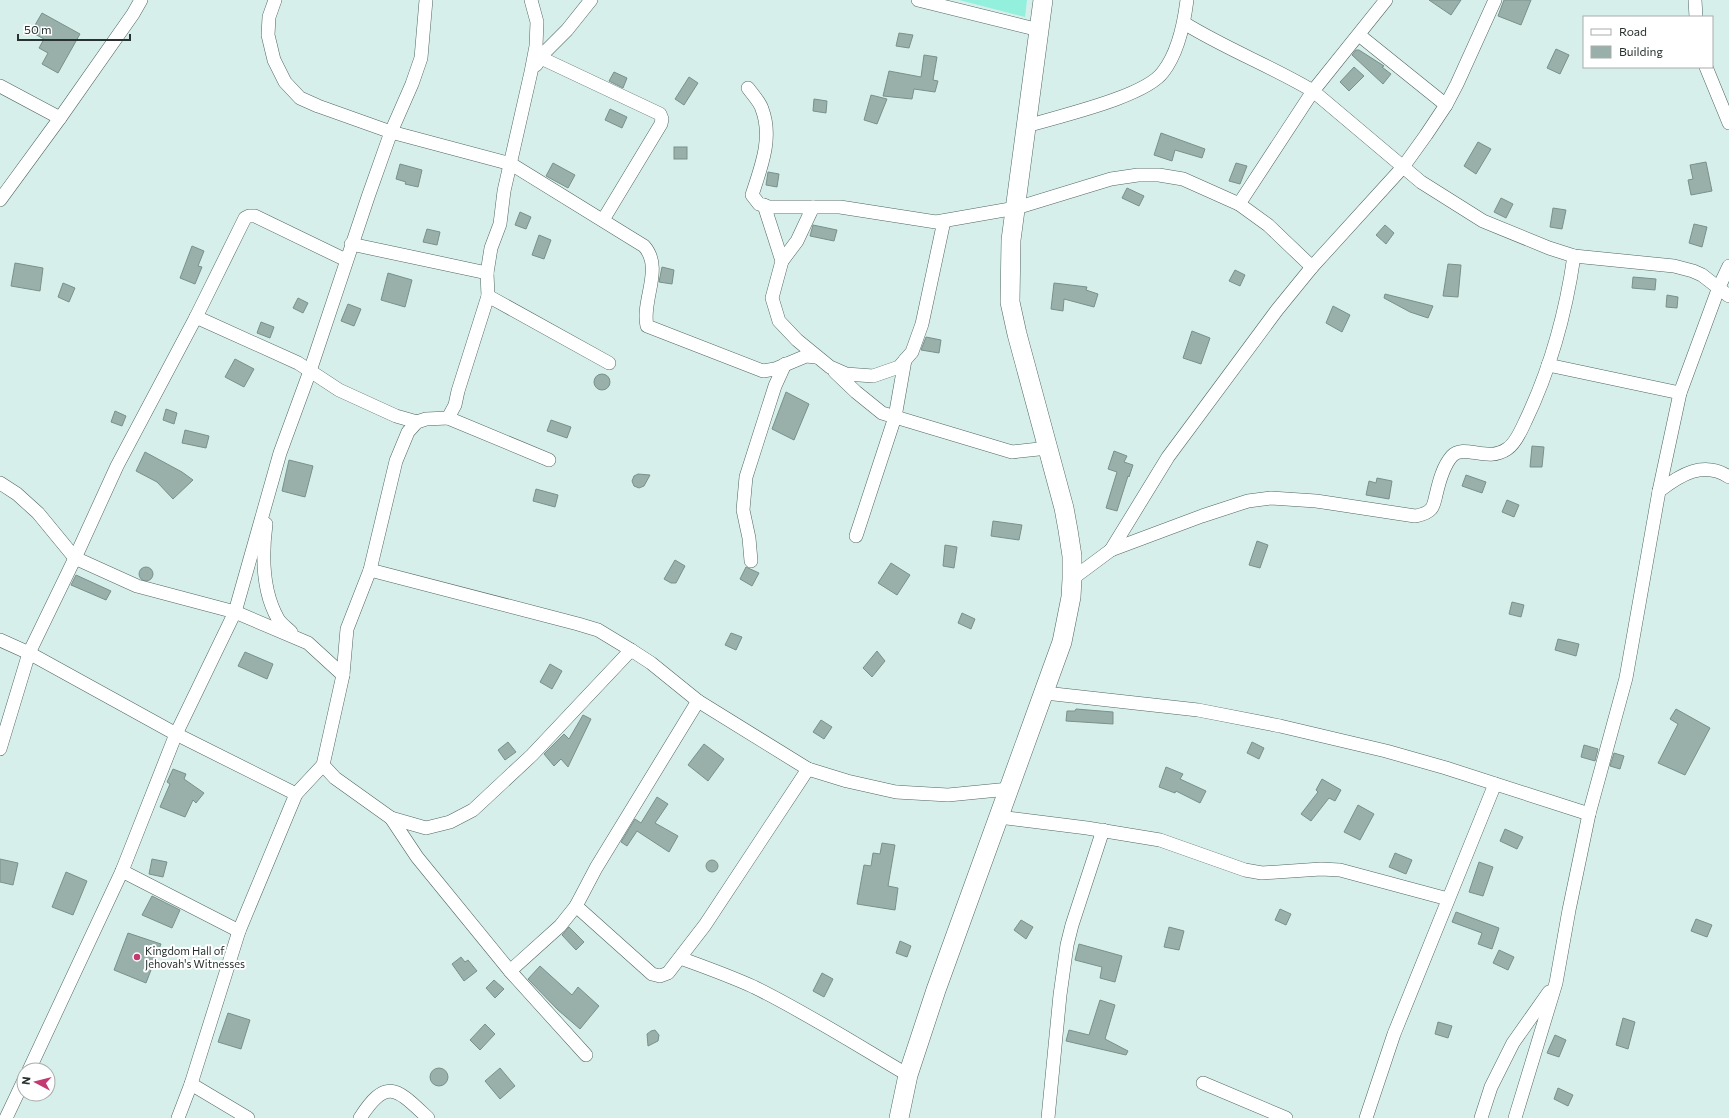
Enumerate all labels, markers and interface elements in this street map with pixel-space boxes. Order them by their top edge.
scale bar [18,16,130,42]
legend [1583,16,1713,68]
text: 50 m [24,22,52,36]
text: Road [1619,24,1647,38]
text: Building [1619,44,1663,58]
place label: Kingdom Hall of Jehovah's Witnesses [145,944,245,971]
marker: Kingdom Hall of Jehovah's Witnesses [132,952,142,962]
north arrow [16,1062,56,1102]
text: N [19,1076,33,1086]

